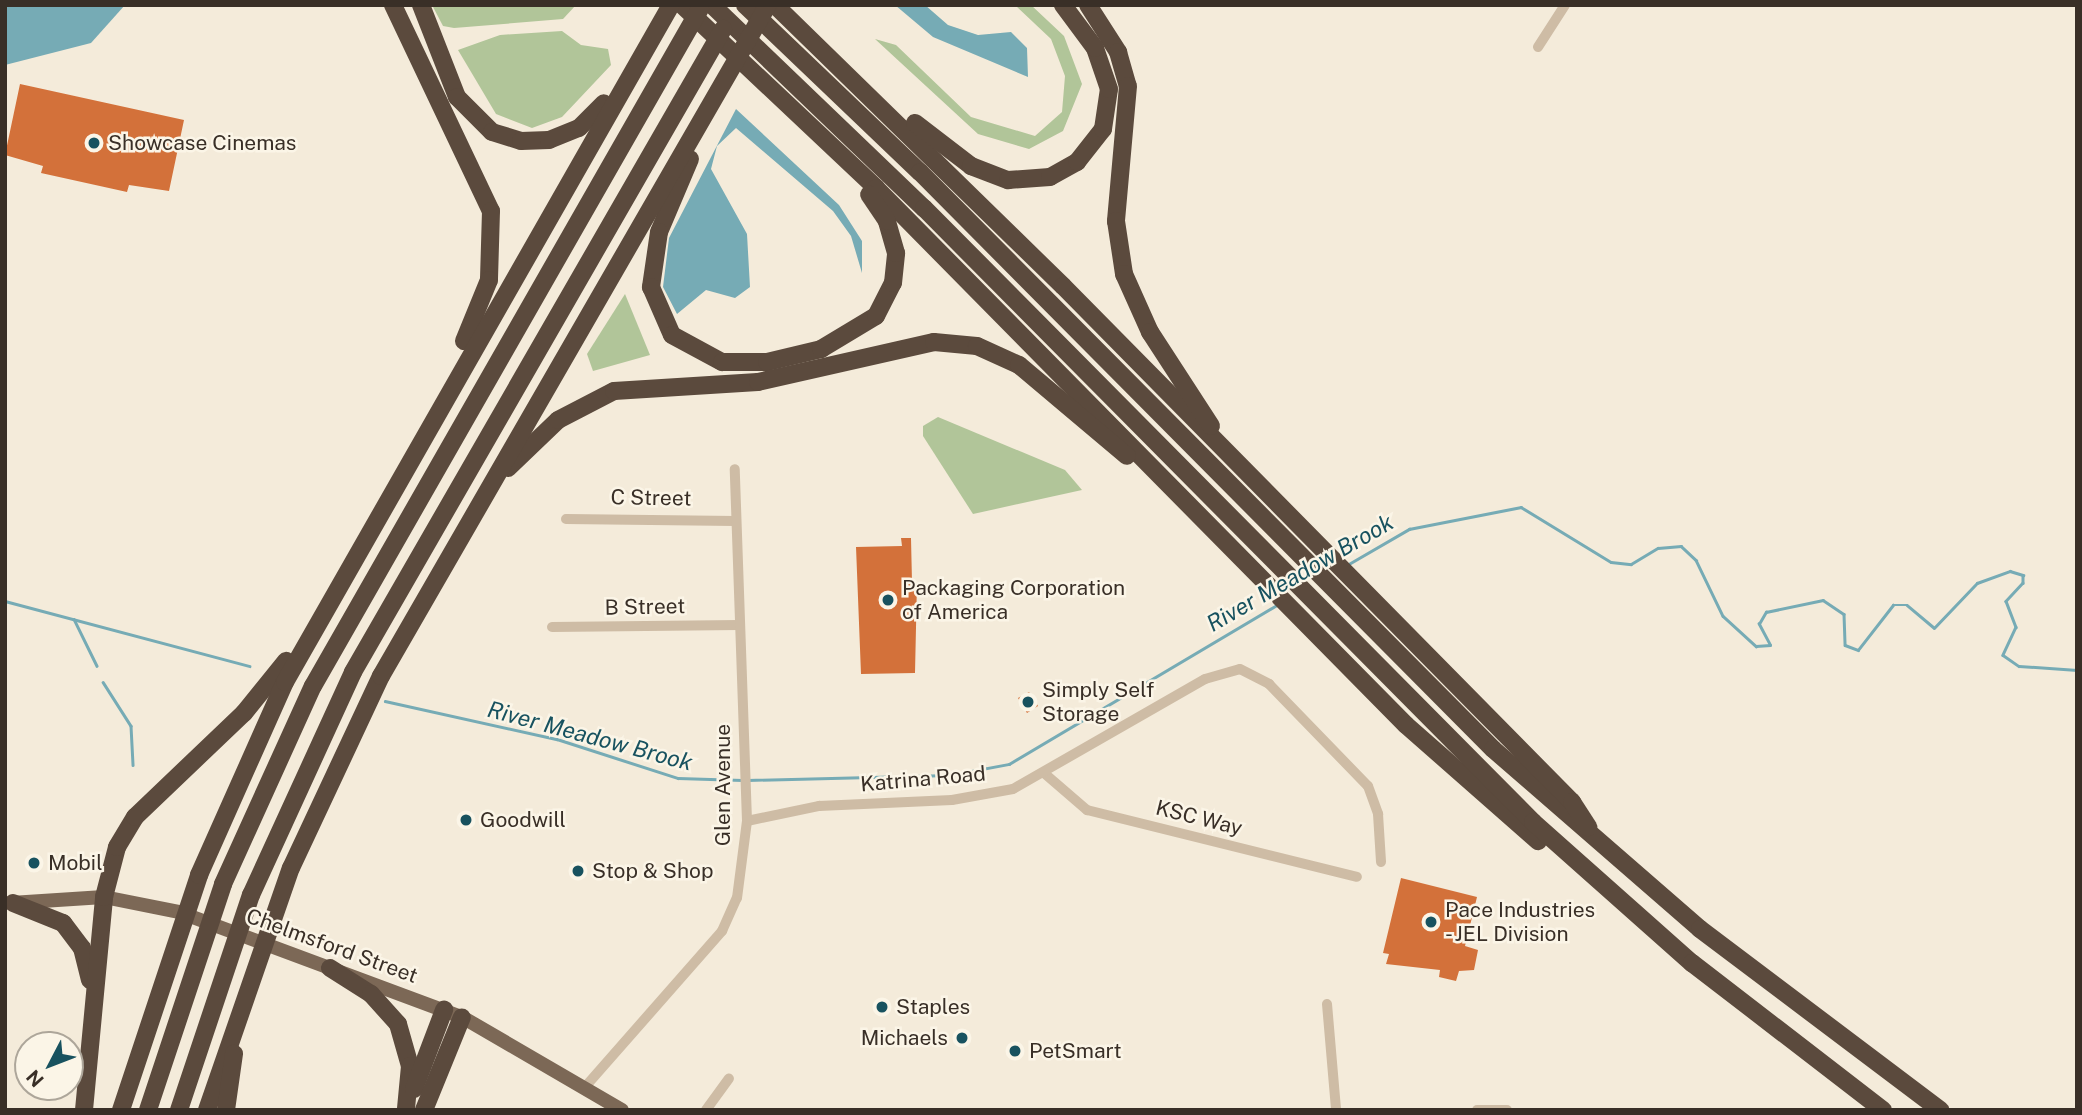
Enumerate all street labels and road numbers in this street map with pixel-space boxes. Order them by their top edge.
street label: C Street [610,485,692,511]
street label: B Street [605,594,685,620]
street label: Glen Avenue [710,724,736,846]
street label: Katrina Road [859,761,987,797]
street label: KSC Way [1153,795,1245,841]
street label: Chelmsford Street [243,903,421,989]

